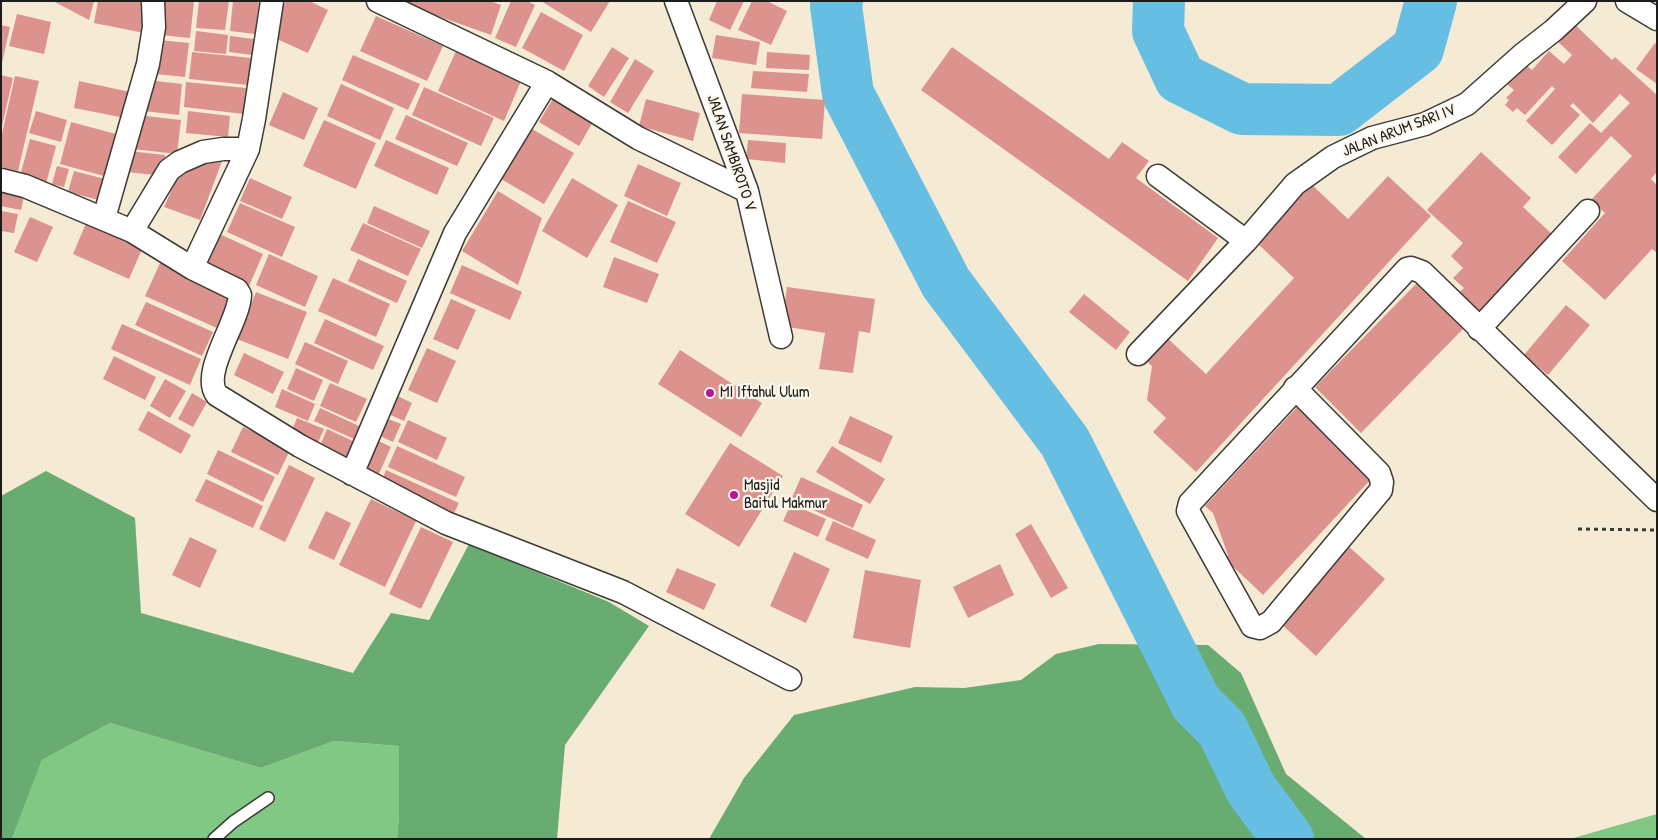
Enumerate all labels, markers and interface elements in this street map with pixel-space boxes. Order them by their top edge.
street label: JALAN SAMBIROTO V [702,92,760,214]
street label: JALAN ARUM SARI IV [1340,101,1458,161]
place label: MI Iftahul Ulum [720,383,810,403]
marker: MI Iftahul Ulum [704,387,716,399]
place label: Masjid Baitul Makmur [744,476,828,514]
marker: Masjid Baitul Makmur [728,489,740,501]

